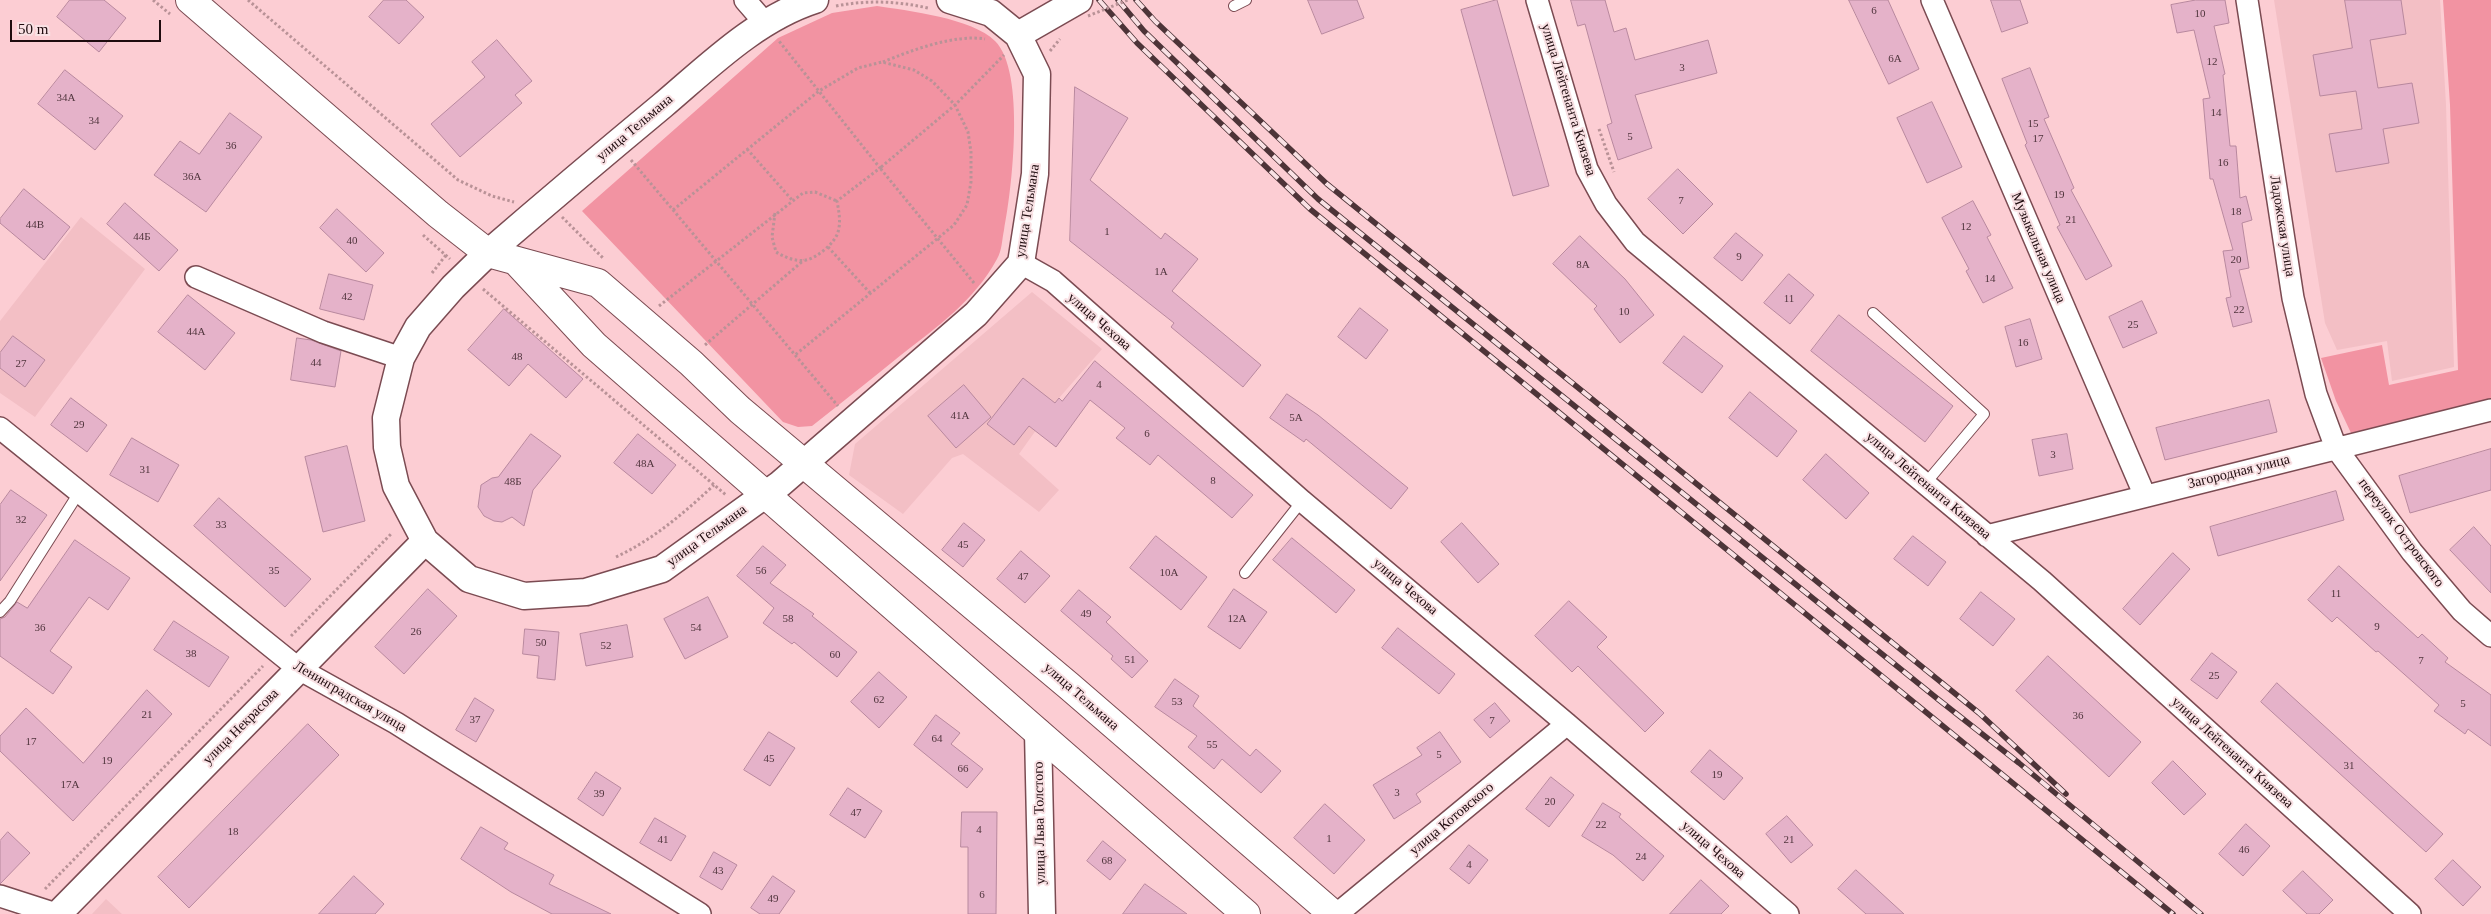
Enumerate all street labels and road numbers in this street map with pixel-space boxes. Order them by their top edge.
street label: улица Лейтенанта Князева [1537,22,1599,178]
street label: улица Тельмана [593,91,677,165]
street label: улица Тельмана [1012,163,1044,259]
street label: Ладожская улица [2266,174,2298,278]
street label: Музыкальная улица [2007,190,2069,306]
street label: улица Чехова [1064,290,1134,354]
street label: улица Лейтенанта Князева [1862,429,1994,543]
street label: Загородная улица [2186,451,2292,493]
street label: переулок Островского [2355,475,2447,591]
street label: улица Тельмана [664,501,750,571]
street label: улица Чехова [1369,555,1441,619]
street label: Ленинградская улица [291,658,409,736]
street label: улица Тельмана [1040,660,1122,734]
street label: улица Некрасова [200,686,282,768]
street label: улица Лейтенанта Князева [2168,694,2296,812]
street label: улица Льва Толстого [1031,761,1049,885]
street label: улица Котовского [1407,779,1497,859]
street label: улица Чехова [1678,818,1748,882]

